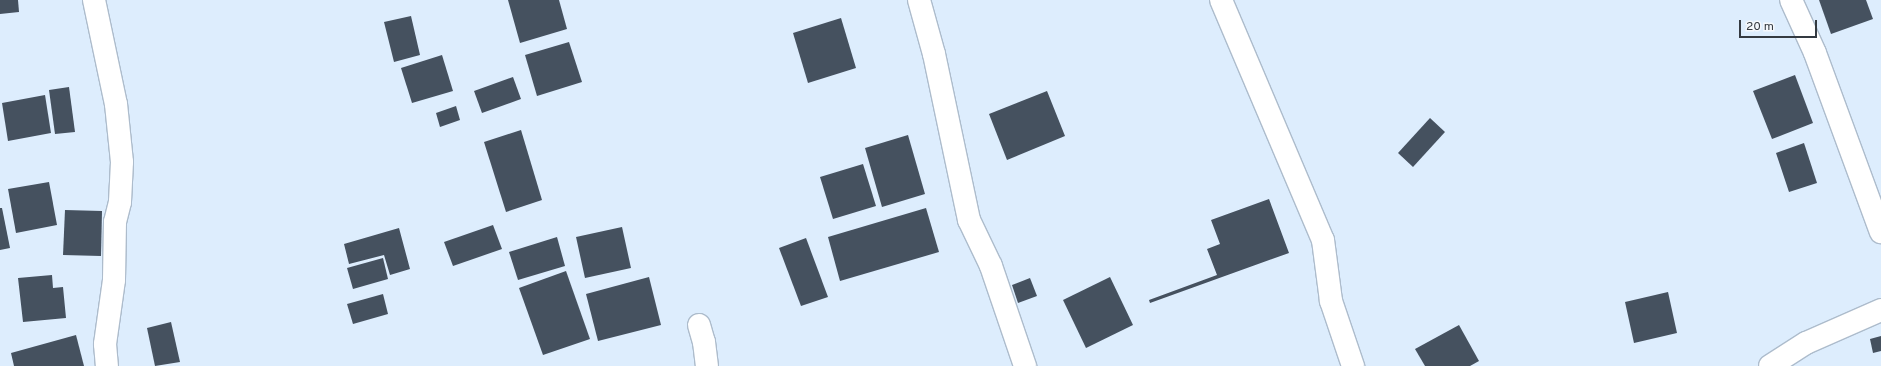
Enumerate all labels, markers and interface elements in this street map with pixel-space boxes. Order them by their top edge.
scale bar [1741,12,1819,38]
text: 20 m [1746,19,1774,35]

